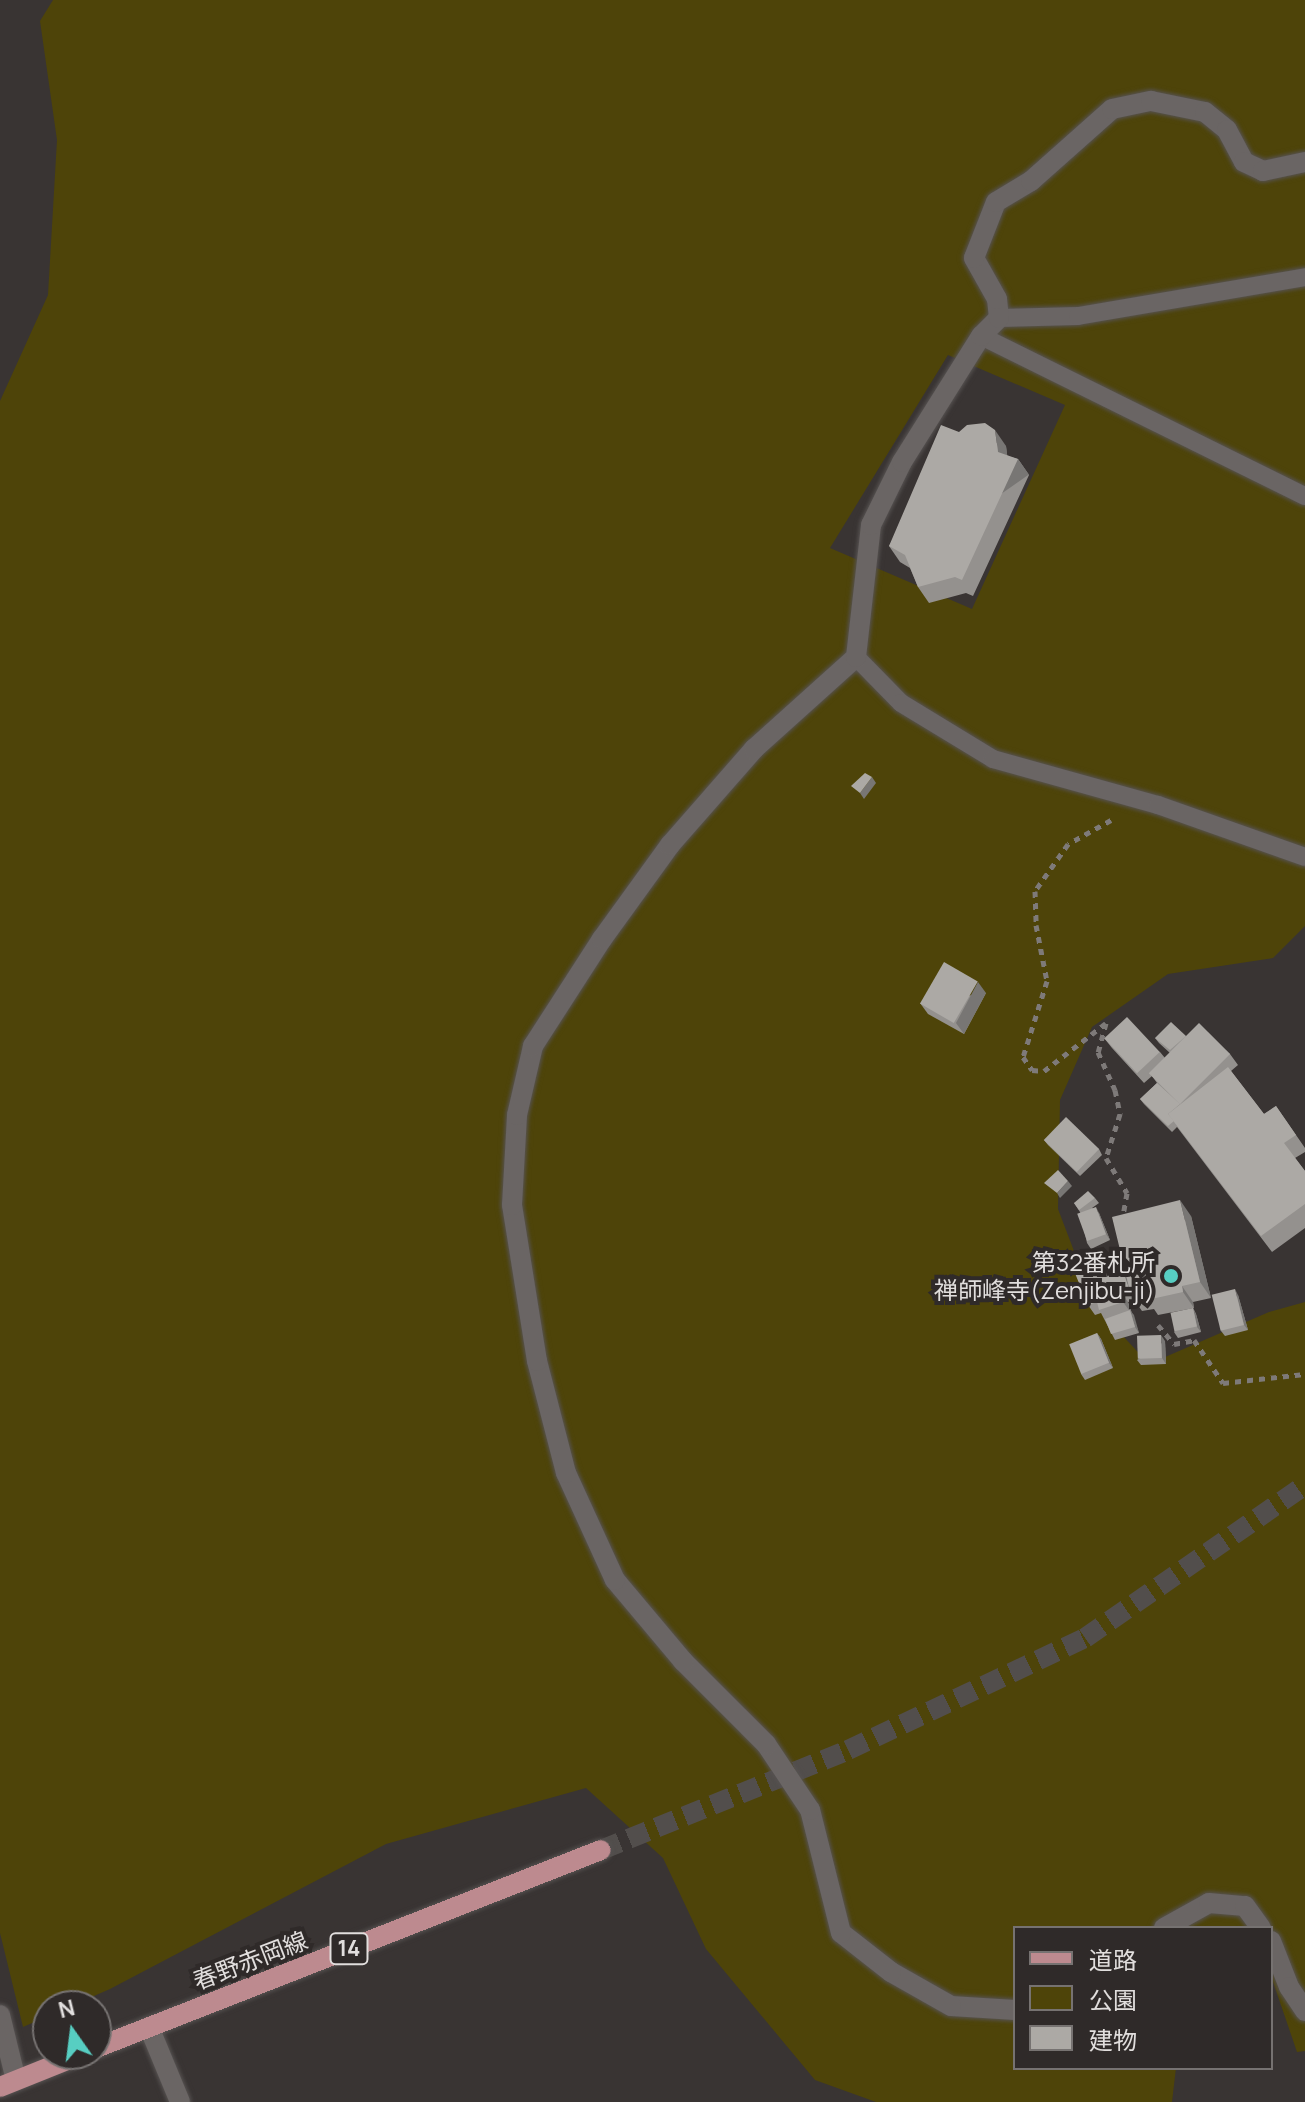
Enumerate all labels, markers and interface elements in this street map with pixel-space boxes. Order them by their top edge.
place label: 第32番札所 禅師峰寺(Zenjibu-ji) [934,1248,1155,1304]
marker: 第32番札所 禅師峰寺(Zenjibu-ji) [1162,1267,1180,1285]
street label: 春野赤岡線 [189,1925,311,1995]
legend [1013,1926,1273,2070]
road number: 14 [329,1931,369,1967]
text: 道路 [1089,1943,1137,1976]
text: 公園 [1089,1983,1137,2016]
north arrow [32,1990,112,2070]
text: N [55,1992,78,2025]
text: 建物 [1089,2023,1137,2056]

